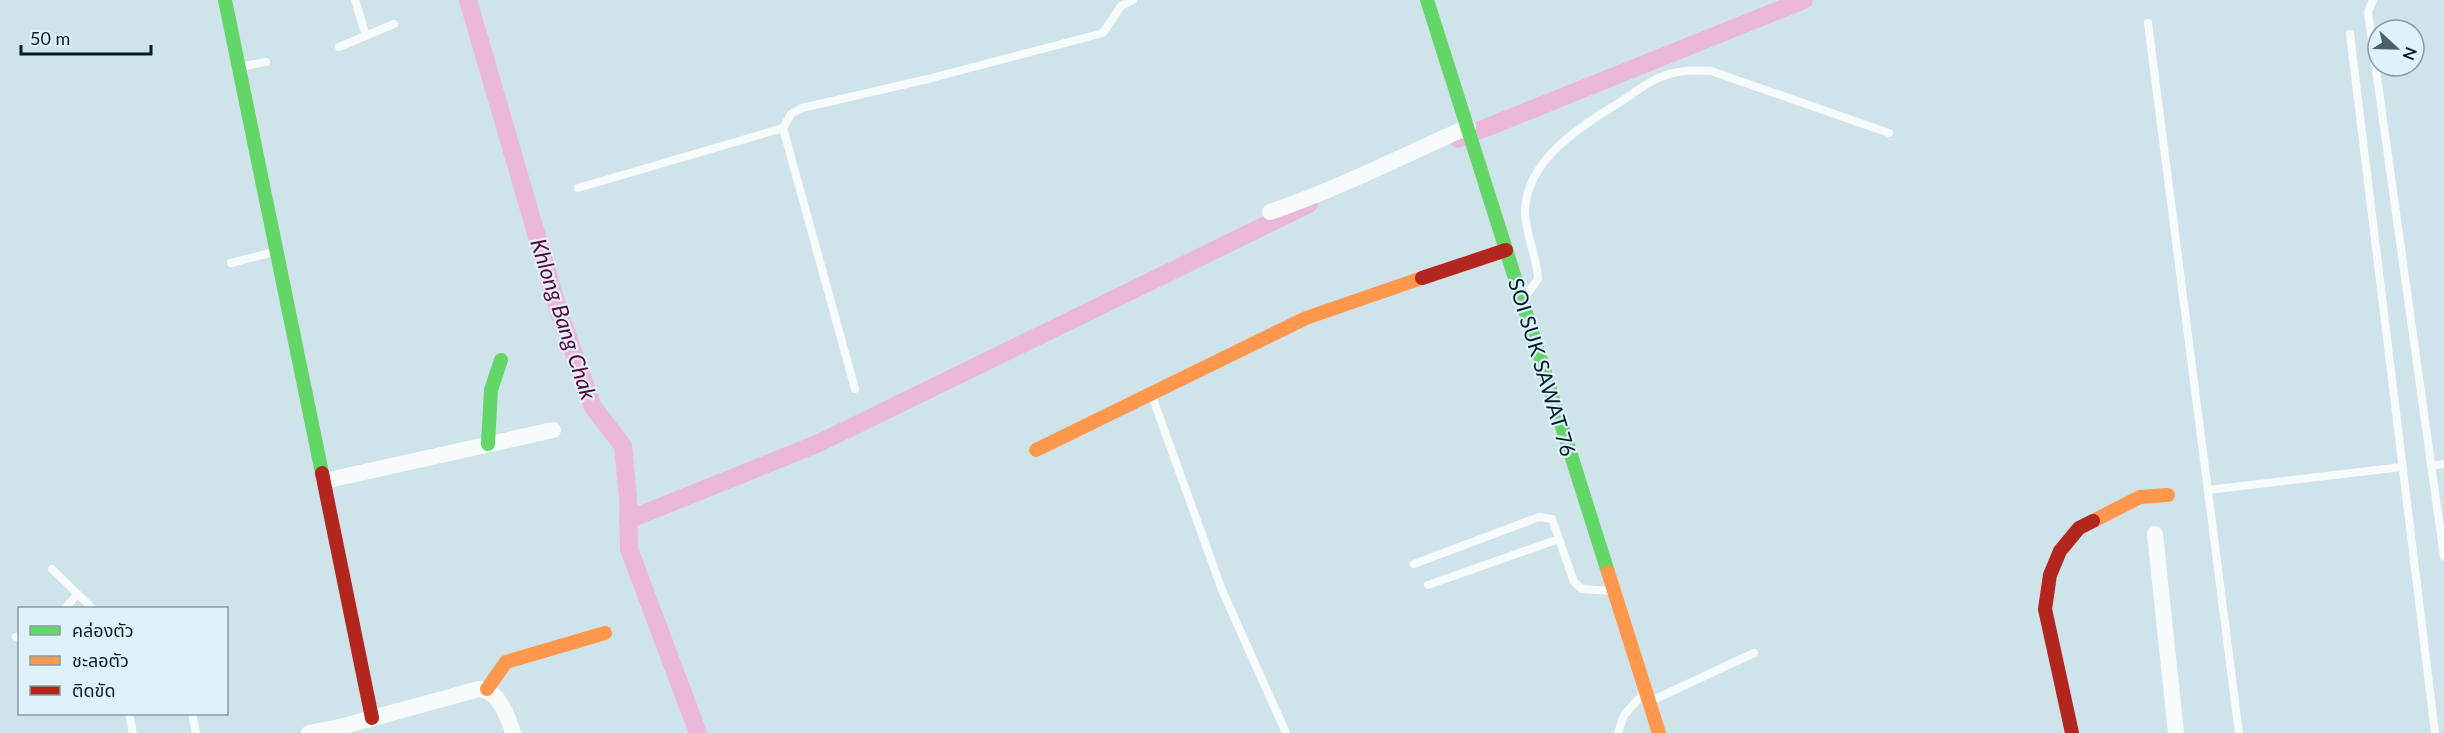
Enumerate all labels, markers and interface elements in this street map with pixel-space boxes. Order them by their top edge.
scale bar [21,18,152,56]
north arrow [2366,18,2426,78]
text: 50 m [30,27,70,49]
text: N [2399,45,2421,63]
water label: Khlong Bang Chak [525,235,603,404]
street label: SOI SUK SAWAT 76 [1504,275,1582,459]
legend [18,607,228,715]
text: คล่องตัว [72,619,134,641]
text: ชะลอตัว [72,649,129,671]
text: ติดขัด [72,679,115,701]

